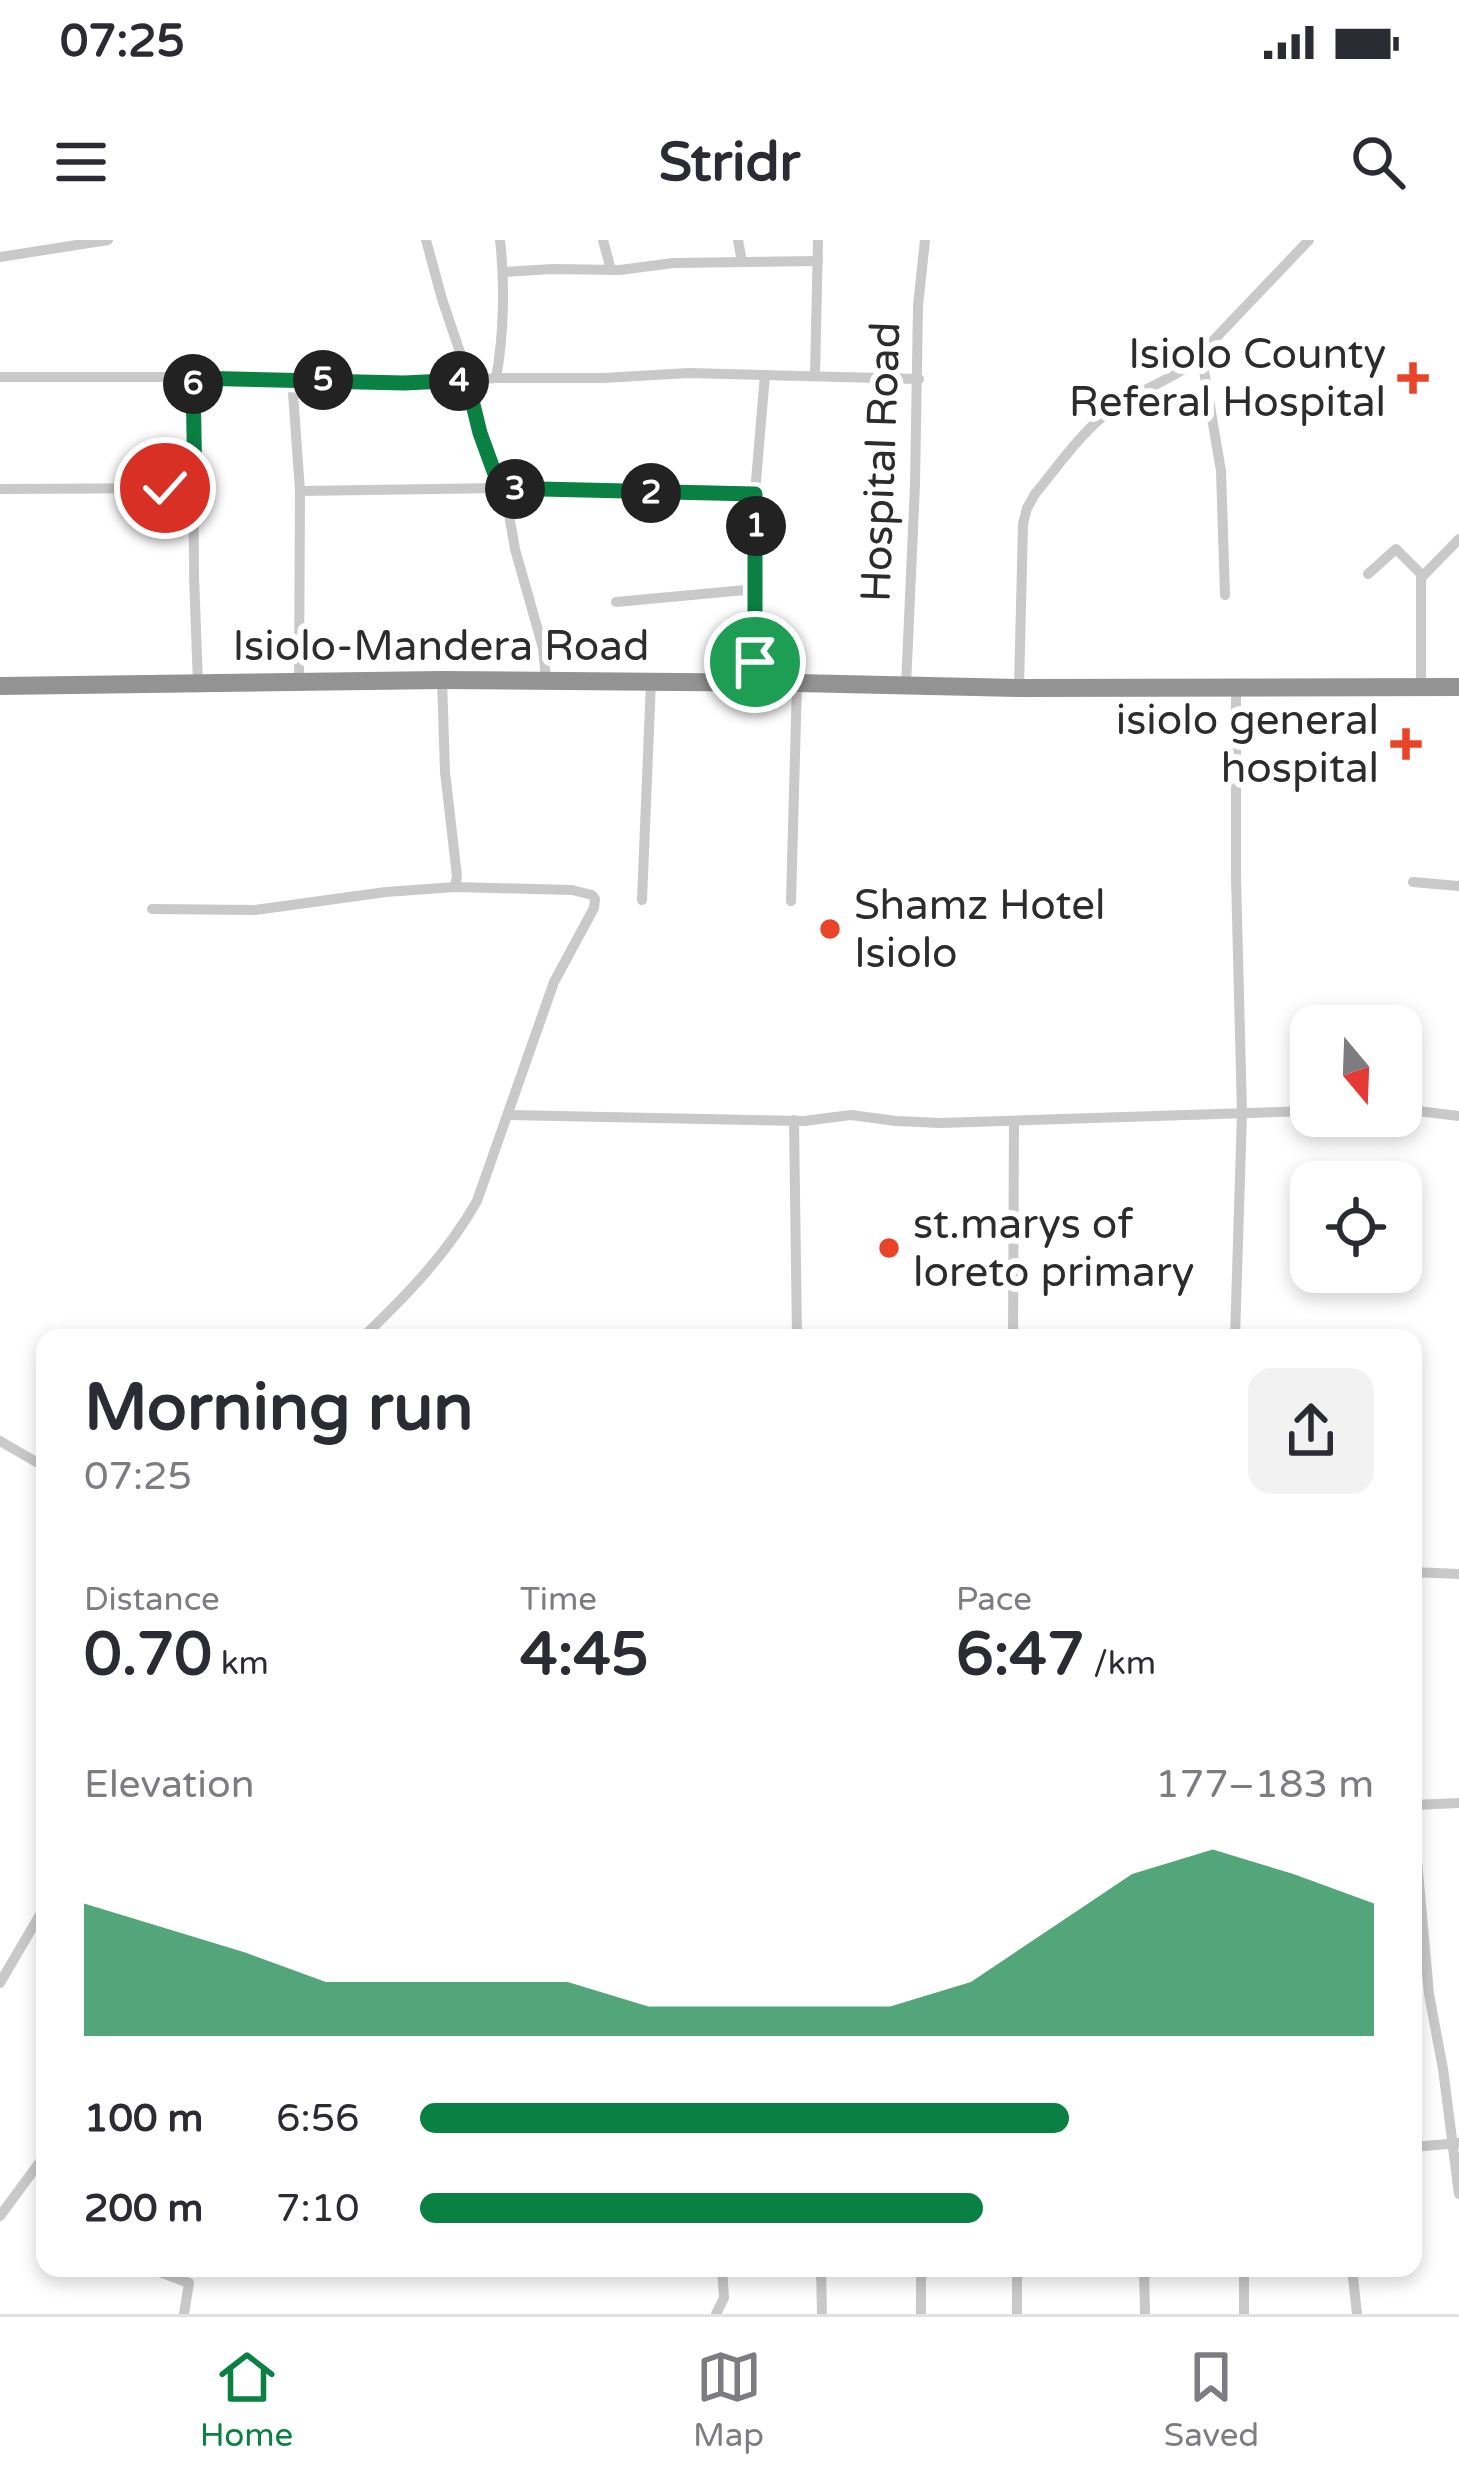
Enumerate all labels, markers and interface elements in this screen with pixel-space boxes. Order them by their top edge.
text: 07:25 [60,15,185,69]
icon: menu [48,129,114,195]
icon: search [1345,129,1411,195]
text: Stridr [659,130,800,195]
street label: Hospital Road [851,321,911,603]
place label: Isiolo County Referal Hospital [1069,329,1386,428]
pin: 5 [293,350,353,410]
pin: 4 [429,351,489,411]
pin: 6 [163,354,223,414]
text: 5 [313,360,333,399]
text: 4 [449,361,469,400]
marker: Isiolo County Referal Hospital [1397,362,1429,394]
text: 6 [183,364,203,403]
pin [114,437,216,539]
icon: check [132,455,198,521]
pin: 3 [485,459,545,519]
pin: 2 [621,463,681,523]
text: 3 [505,469,525,508]
text: 2 [641,473,661,512]
pin: 1 [726,496,786,556]
text: 1 [746,506,766,545]
pin [704,611,806,713]
street label: Isiolo-Mandera Road [233,621,649,672]
icon: arrive [722,629,788,695]
place label: isiolo general hospital [1116,695,1379,794]
marker: isiolo general hospital [1390,728,1422,760]
place label: Shamz Hotel Isiolo [854,880,1106,979]
marker: Shamz Hotel Isiolo [817,916,843,942]
north arrow [1290,1005,1422,1137]
map controls [1290,1005,1422,1293]
button: locate [1290,1161,1422,1293]
place label: st.marys of loreto primary [913,1199,1194,1298]
marker: st.marys of loreto primary [876,1235,902,1261]
text: Morning run [84,1368,474,1448]
button: share [1248,1368,1374,1494]
text: 07:25 [84,1453,192,1500]
text: Distance [84,1580,220,1619]
text: Time [520,1580,597,1619]
text: Pace [956,1580,1032,1619]
text: 0.70 [84,1619,212,1691]
text: 4:45 [520,1619,649,1691]
text: 6:47 [956,1619,1085,1691]
text: km [212,1644,269,1683]
text: /km [1085,1644,1156,1683]
text: Elevation [84,1761,254,1808]
text: 177–183 m [1155,1761,1374,1808]
text: 100 m [84,2095,203,2142]
text: 6:56 [276,2095,360,2142]
text: 200 m [84,2185,203,2232]
text: 7:10 [276,2185,360,2232]
tab: Home [200,2344,293,2455]
tab: Map [693,2344,764,2455]
tab: Saved [1164,2344,1259,2455]

